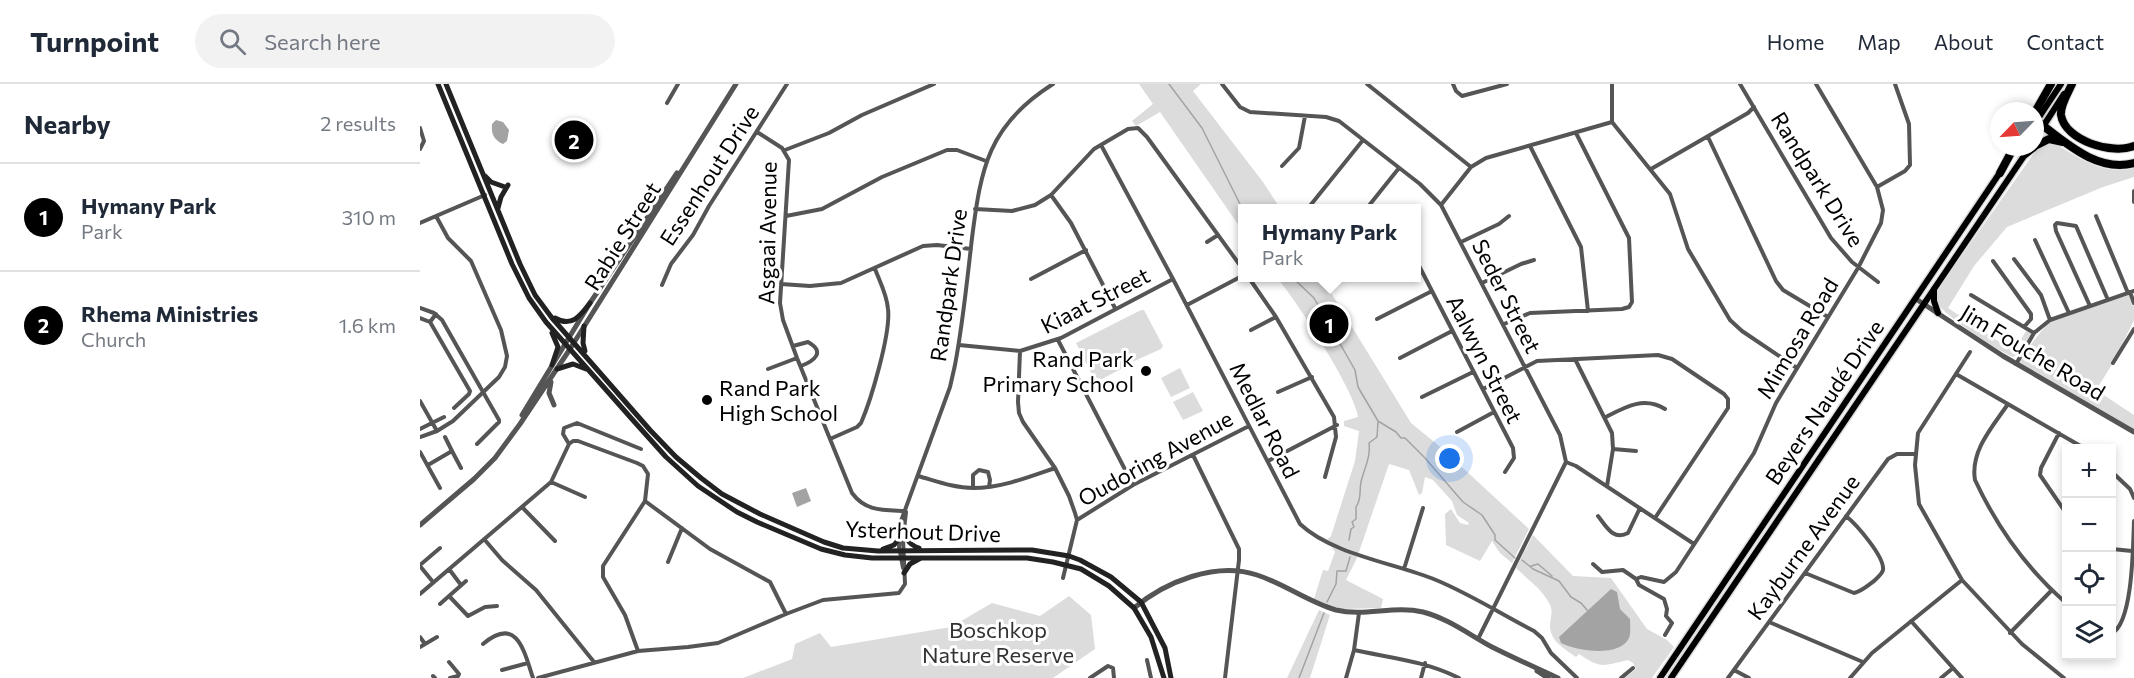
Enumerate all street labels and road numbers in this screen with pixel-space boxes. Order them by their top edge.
street label: Essenhout Drive [654,100,764,250]
street label: Randpark Drive [1766,107,1870,251]
street label: Asgaai Avenue [752,161,782,305]
street label: Rabie Street [578,177,666,295]
street label: Randpark Drive [924,207,972,363]
street label: Seder Street [1467,235,1547,357]
street label: Kiaat Street [1036,261,1154,339]
street label: Mimosa Road [1750,273,1844,403]
street label: Aalwyn Street [1441,290,1529,428]
street label: Jim Fouche Road [1956,298,2110,406]
street label: Beyers Naudé Drive [1759,315,1889,489]
street label: Medlar Road [1224,357,1306,483]
street label: Oudoring Avenue [1073,404,1237,512]
street label: Kayburne Avenue [1741,469,1865,625]
street label: Ysterhout Drive [845,515,1001,547]

